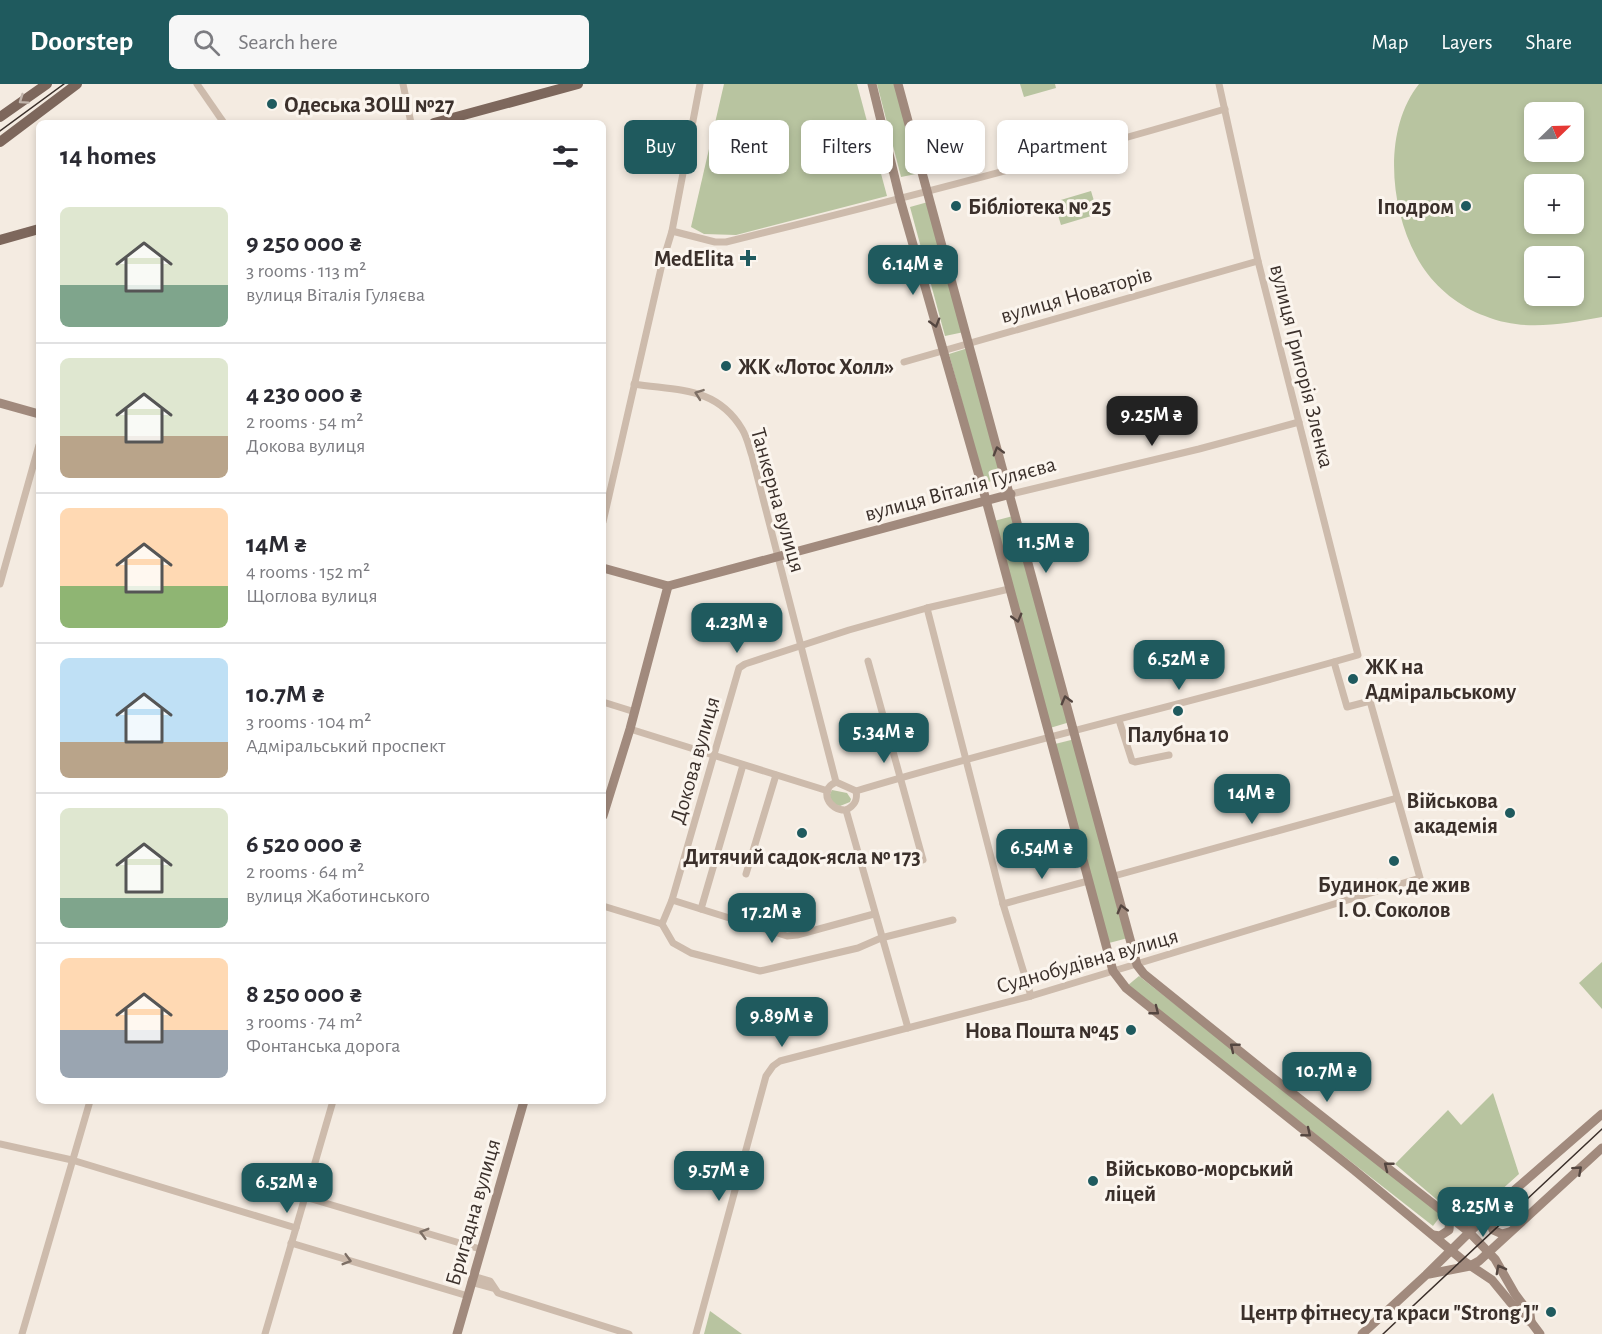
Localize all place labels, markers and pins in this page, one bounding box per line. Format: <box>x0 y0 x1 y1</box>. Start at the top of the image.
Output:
place label: Одеська ЗОШ №27 <box>284 94 454 116</box>
marker: Одеська ЗОШ №27 <box>265 97 279 111</box>
place label: Бібліотека № 25 <box>968 196 1111 218</box>
place label: Іподром <box>1377 196 1454 218</box>
marker: Бібліотека № 25 <box>949 199 963 213</box>
marker: Іподром <box>1459 199 1473 213</box>
pin: 6.14M ₴ <box>858 245 968 296</box>
place label: MedElita <box>654 248 734 270</box>
marker: MedElita <box>739 249 757 267</box>
place label: ЖК «Лотос Холл» <box>738 356 894 378</box>
marker: ЖК «Лотос Холл» <box>719 359 733 373</box>
pin: 9.25M ₴ <box>1097 396 1207 447</box>
pin: 11.5M ₴ <box>991 523 1101 574</box>
pin: 4.23M ₴ <box>682 603 792 654</box>
pin: 6.52M ₴ <box>1124 640 1234 691</box>
place label: ЖК на Адміральському <box>1365 656 1516 704</box>
marker: ЖК на Адміральському <box>1346 672 1360 686</box>
marker: Палубна 10 <box>1171 704 1185 718</box>
pin: 5.34M ₴ <box>829 713 939 764</box>
place label: Палубна 10 <box>1127 724 1229 747</box>
pin: 14M ₴ <box>1210 774 1294 825</box>
place label: Військова академія <box>1406 790 1498 837</box>
marker: Військова академія <box>1503 806 1517 820</box>
marker: Дитячий садок-ясла № 173 <box>795 826 809 840</box>
pin: 6.54M ₴ <box>987 829 1097 880</box>
place label: Дитячий садок-ясла № 173 <box>683 846 921 868</box>
marker: Будинок, де жив І. О. Соколов <box>1387 854 1401 868</box>
place label: Будинок, де жив І. О. Соколов <box>1318 874 1470 921</box>
pin: 17.2M ₴ <box>717 893 827 944</box>
pin: 9.89M ₴ <box>727 997 837 1048</box>
place label: Нова Пошта №45 <box>965 1020 1119 1042</box>
marker: Нова Пошта №45 <box>1124 1023 1138 1037</box>
pin: 10.7M ₴ <box>1272 1052 1382 1103</box>
pin: 9.57M ₴ <box>664 1151 774 1202</box>
place label: Військово-морський ліцей <box>1105 1158 1294 1205</box>
pin: 6.52M ₴ <box>232 1163 342 1214</box>
marker: Військово-морський ліцей <box>1086 1174 1100 1188</box>
pin: 8.25M ₴ <box>1428 1187 1538 1238</box>
place label: Центр фітнесу та краси "Strong J" <box>1240 1302 1539 1325</box>
marker: Центр фітнесу та краси "Strong J" <box>1544 1305 1558 1319</box>

